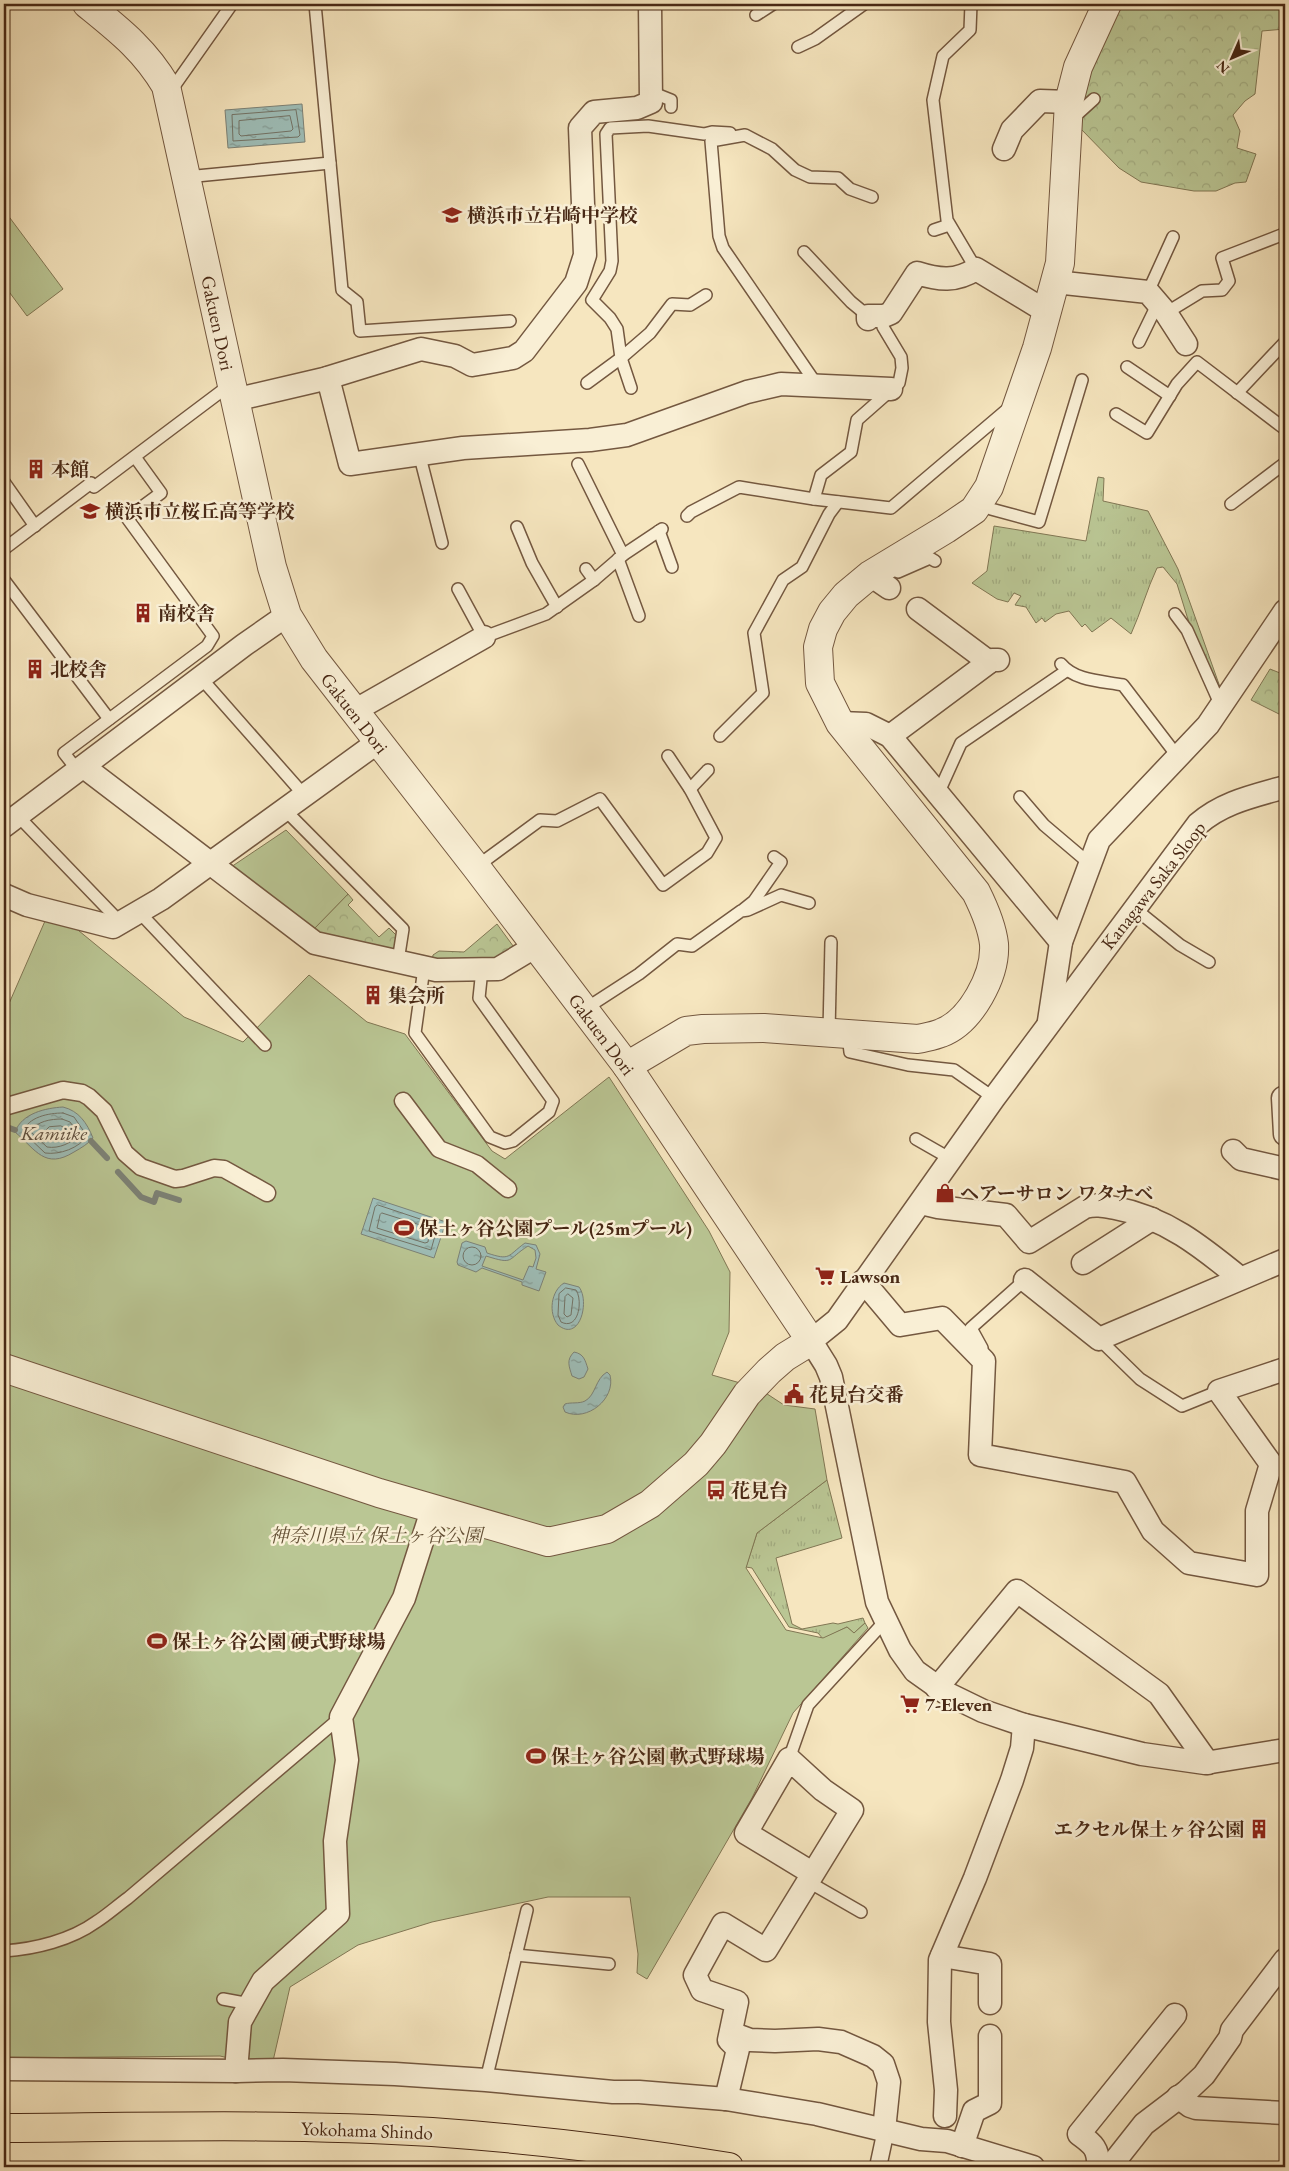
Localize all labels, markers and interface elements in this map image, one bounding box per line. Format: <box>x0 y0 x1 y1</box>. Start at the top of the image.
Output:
north arrow <box>1206 32 1256 82</box>
text: N <box>1212 56 1233 78</box>
place label: 横浜市立岩崎中学校 <box>467 203 638 228</box>
school or university icon: 横浜市立岩崎中学校 <box>441 204 463 226</box>
street label: Gakuen Dori <box>195 273 240 373</box>
place label: 本館 <box>51 457 89 482</box>
building icon: 本館 <box>25 458 47 480</box>
place label: 横浜市立桜丘高等学校 <box>105 499 295 524</box>
school or university icon: 横浜市立桜丘高等学校 <box>79 500 101 522</box>
place label: 南校舎 <box>158 601 215 626</box>
building icon: 南校舎 <box>132 602 154 624</box>
place label: 北校舎 <box>50 657 107 682</box>
building icon: 北校舎 <box>24 658 46 680</box>
street label: Gakuen Dori <box>315 668 394 759</box>
street label: Kanagawa Saka Sloop <box>1095 816 1211 955</box>
place label: 集会所 <box>388 983 445 1008</box>
building icon: 集会所 <box>362 984 384 1006</box>
street label: Gakuen Dori <box>563 988 641 1081</box>
water label: Kamiike <box>20 1120 87 1146</box>
place label: ヘアーサロン ワタナベ <box>960 1181 1153 1206</box>
shop icon: ヘアーサロン ワタナベ <box>934 1182 956 1204</box>
place label: 保土ヶ谷公園プール(25mプール) <box>419 1216 692 1241</box>
sports icon: 保土ヶ谷公園プール(25mプール) <box>393 1217 415 1239</box>
place label: Lawson <box>840 1264 901 1289</box>
supermarket icon: Lawson <box>814 1265 836 1287</box>
place label: 花見台交番 <box>809 1382 904 1407</box>
public building icon: 花見台交番 <box>783 1383 805 1405</box>
place label: 花見台 <box>731 1478 788 1503</box>
bus stop icon: 花見台 <box>705 1479 727 1501</box>
park label: 神奈川県立 保土ヶ谷公園 <box>270 1523 485 1548</box>
place label: 保土ヶ谷公園 硬式野球場 <box>172 1629 386 1654</box>
sports icon: 保土ヶ谷公園 硬式野球場 <box>146 1630 168 1652</box>
place label: 7-Eleven <box>925 1692 993 1717</box>
supermarket icon: 7-Eleven <box>899 1693 921 1715</box>
place label: 保土ヶ谷公園 軟式野球場 <box>551 1744 765 1769</box>
sports icon: 保土ヶ谷公園 軟式野球場 <box>525 1745 547 1767</box>
place label: エクセル保土ヶ谷公園 <box>1054 1817 1244 1842</box>
building icon: エクセル保土ヶ谷公園 <box>1248 1818 1270 1840</box>
street label: Yokohama Shindo <box>301 2116 433 2145</box>

